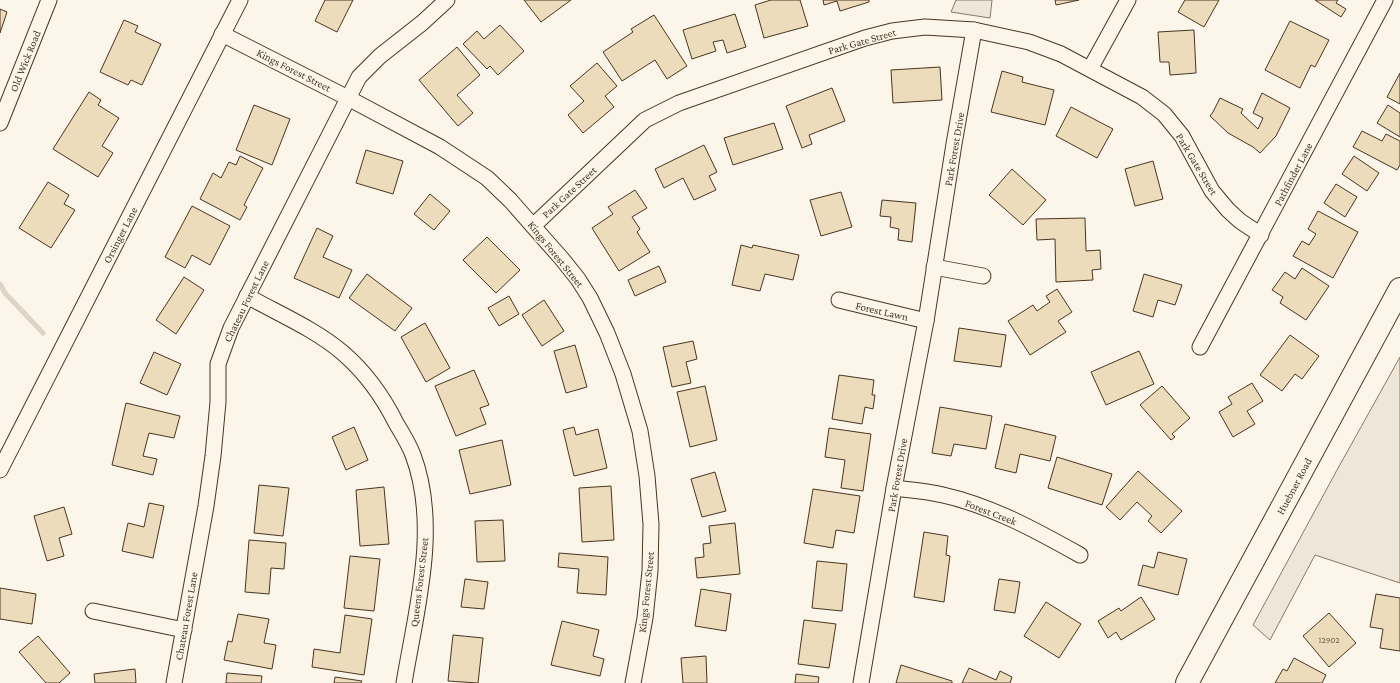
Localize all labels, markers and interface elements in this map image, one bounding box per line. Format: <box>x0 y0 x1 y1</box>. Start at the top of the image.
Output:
street label: Park Gate Street <box>827 26 898 56</box>
street label: Old Wick Road <box>7 28 43 93</box>
street label: Kings Forest Street <box>254 46 333 95</box>
street label: Park Forest Drive <box>942 111 966 187</box>
street label: Park Gate Street <box>1174 131 1220 197</box>
street label: Pathfinder Lane <box>1271 140 1315 208</box>
street label: Park Gate Street <box>539 164 599 220</box>
street label: Orsinger Lane <box>101 205 140 266</box>
street label: Kings Forest Street <box>525 218 587 290</box>
street label: Chateau Forest Lane <box>221 258 271 344</box>
street label: Forest Lawn <box>854 299 910 323</box>
street label: Park Forest Drive <box>885 437 909 513</box>
street label: Huebner Road <box>1274 455 1314 516</box>
street label: Forest Creek <box>964 497 1019 528</box>
street label: Queens Forest Street <box>408 536 430 627</box>
street label: Kings Forest Street <box>636 550 657 633</box>
street label: Chateau Forest Lane <box>172 571 200 661</box>
house number: 12902 <box>1318 635 1340 645</box>

